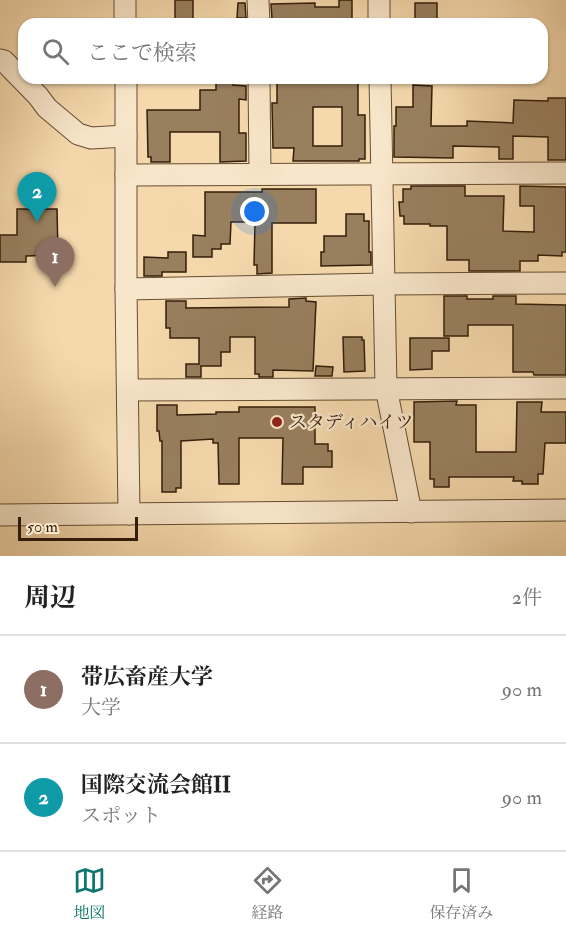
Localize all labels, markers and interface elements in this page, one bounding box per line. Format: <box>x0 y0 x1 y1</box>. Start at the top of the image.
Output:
search box <box>18 18 548 84</box>
icon: search <box>39 35 72 68</box>
text: ここで検索 <box>87 39 197 67</box>
pin: 2 <box>18 172 57 222</box>
your location <box>240 197 269 226</box>
pin: 1 <box>36 238 74 287</box>
place label: スタディハイツ <box>289 411 414 434</box>
marker: スタディハイツ <box>270 415 284 429</box>
scale bar <box>18 514 138 542</box>
text: 50 m <box>27 517 58 537</box>
text: 周辺 <box>24 582 76 614</box>
text: 2件 <box>512 585 542 610</box>
text: 帯広畜産大学 <box>81 663 213 691</box>
text: 1 <box>40 677 47 702</box>
text: 90 m <box>502 677 542 702</box>
text: 大学 <box>81 695 121 720</box>
text: 国際交流会館II <box>81 771 231 799</box>
text: 2 <box>38 785 49 810</box>
text: 90 m <box>502 785 542 810</box>
text: スポット <box>81 803 161 828</box>
tab: 地図 <box>73 864 106 923</box>
tab: 経路 <box>251 864 284 923</box>
tab: 保存済み <box>429 864 493 923</box>

